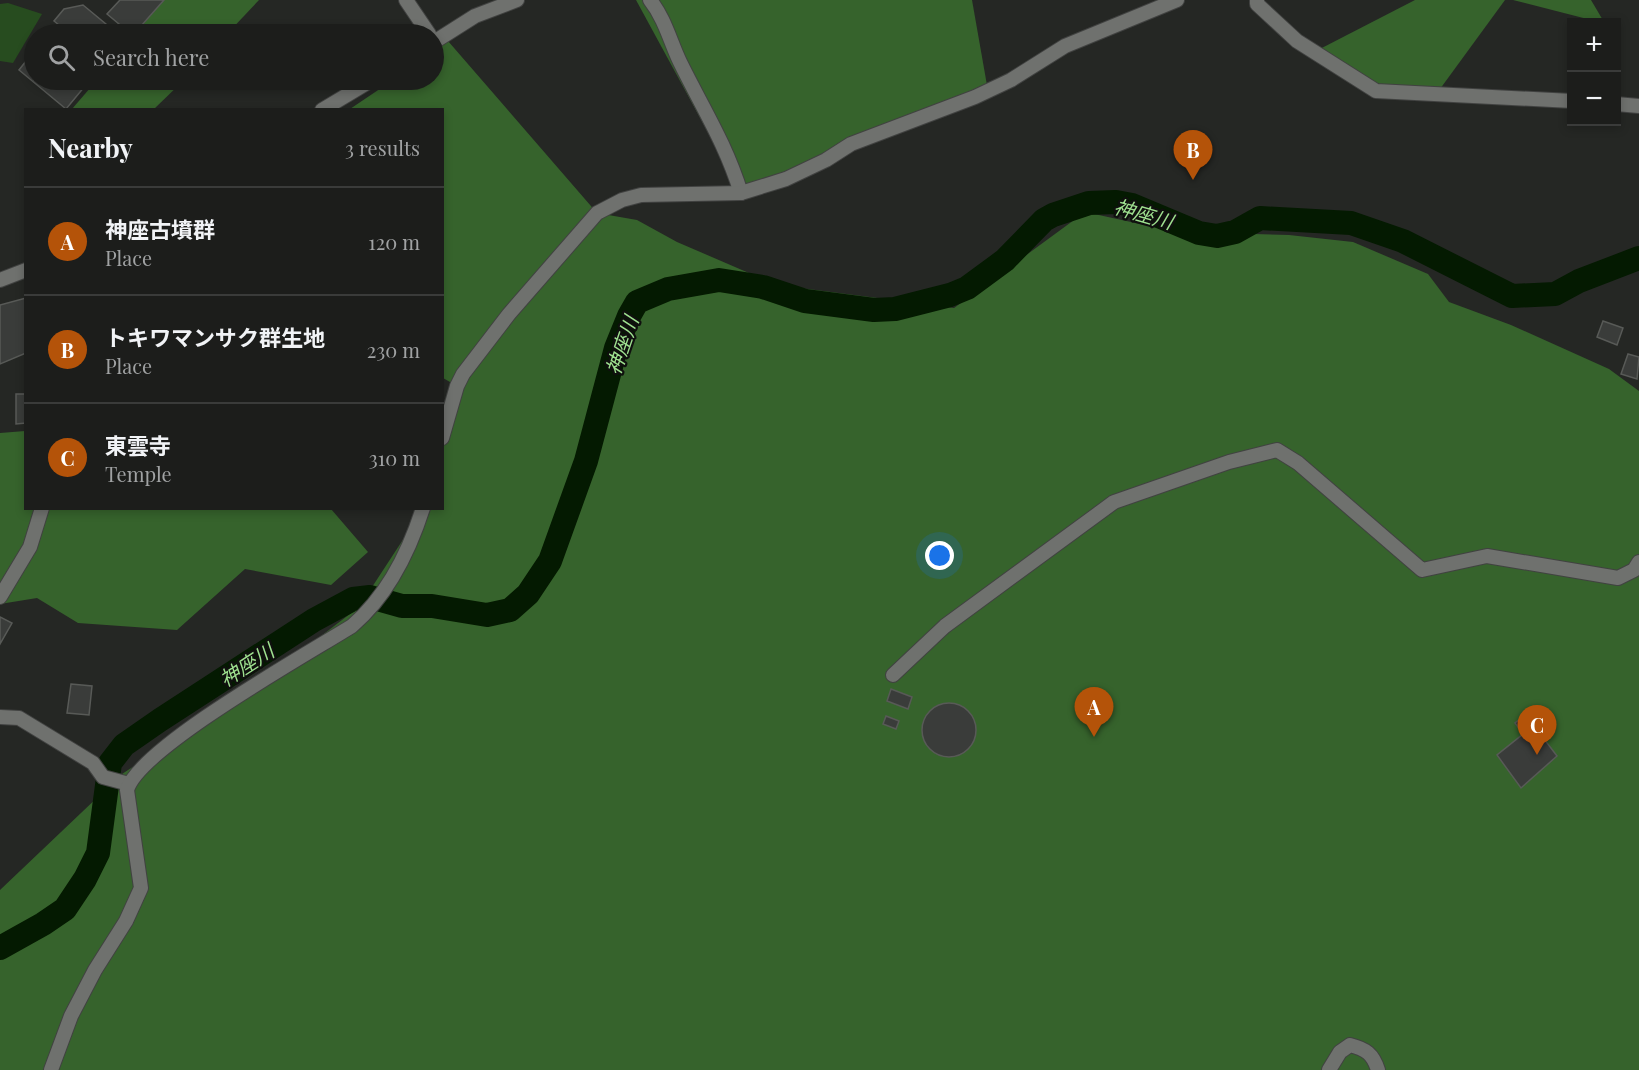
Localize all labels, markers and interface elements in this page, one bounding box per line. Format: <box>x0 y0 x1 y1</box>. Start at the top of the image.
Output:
map controls <box>1567 18 1621 126</box>
button: + <box>1567 18 1621 72</box>
search box <box>24 24 444 90</box>
icon: search <box>45 41 78 74</box>
text: Search here <box>93 42 209 72</box>
button: − <box>1567 72 1621 126</box>
text: Nearby <box>48 130 133 165</box>
pin: B <box>1174 130 1212 180</box>
text: 3 results <box>345 134 420 161</box>
water label: 神座川 <box>1111 192 1178 235</box>
text: 神座古墳群 <box>105 214 215 244</box>
text: A <box>61 228 74 255</box>
text: 120 m <box>368 228 420 255</box>
text: Place <box>105 244 152 271</box>
water label: 神座川 <box>598 310 644 378</box>
text: トキワマンサク群生地 <box>105 322 325 352</box>
text: B <box>61 336 74 363</box>
text: 230 m <box>367 336 420 363</box>
text: Place <box>105 352 152 379</box>
text: 東雲寺 <box>105 430 171 460</box>
text: C <box>60 444 75 471</box>
text: 310 m <box>369 444 420 471</box>
text: Temple <box>105 460 172 487</box>
your location <box>925 541 954 570</box>
water label: 神座川 <box>213 635 280 692</box>
pin: A <box>1074 688 1114 737</box>
pin: C <box>1518 706 1556 755</box>

